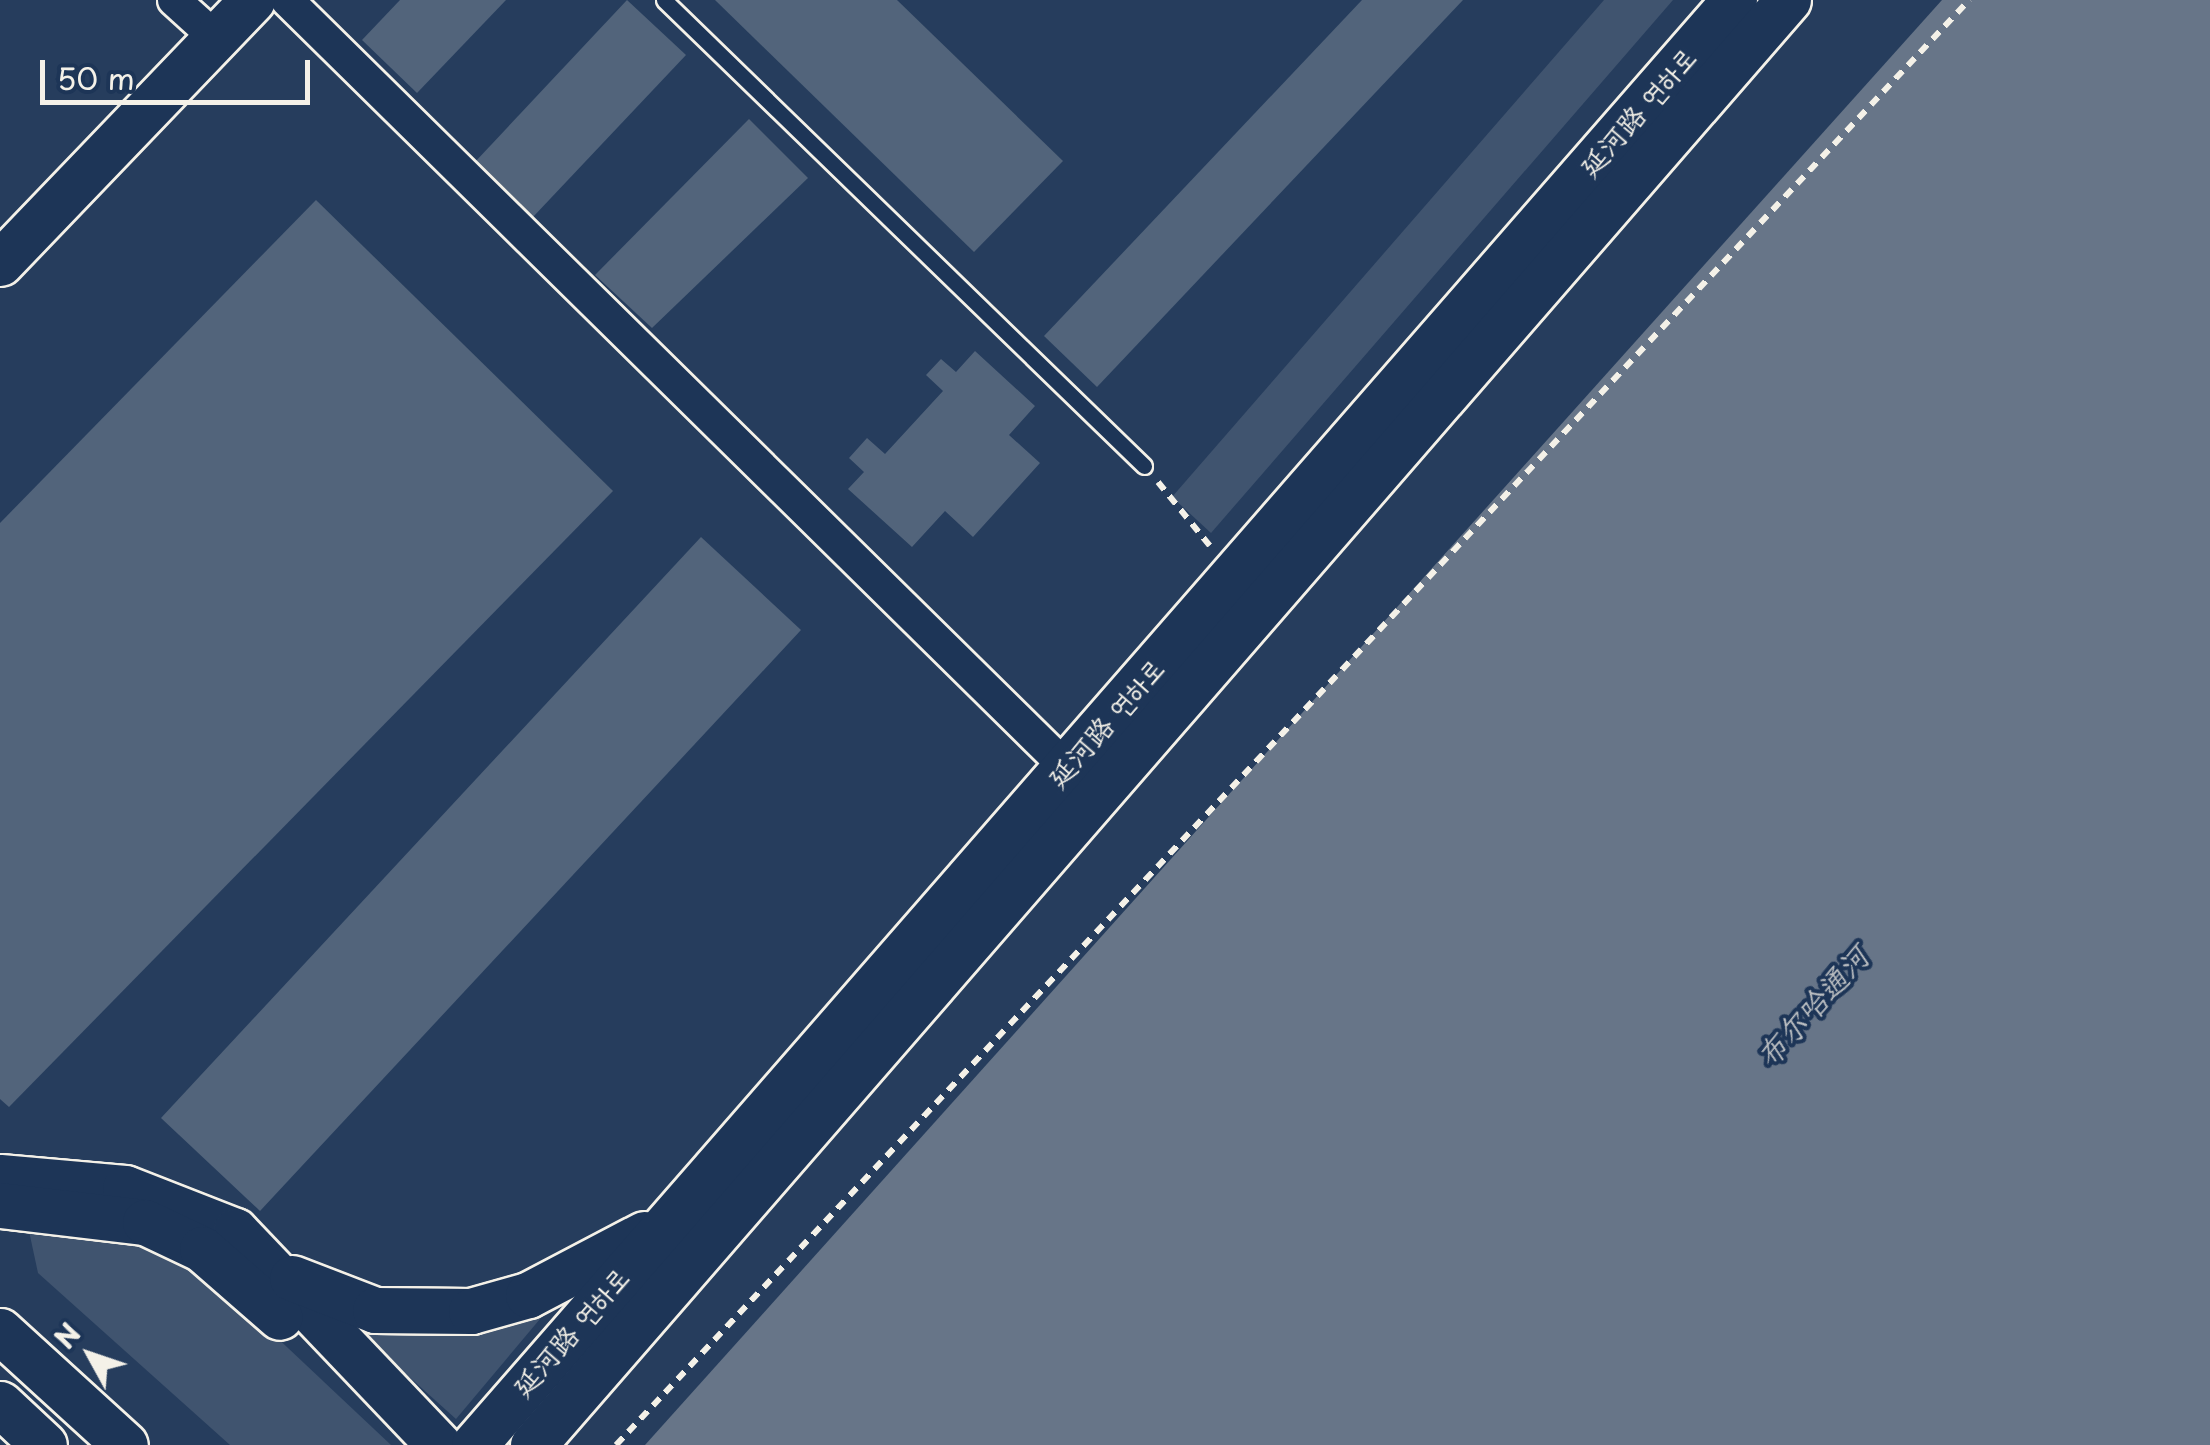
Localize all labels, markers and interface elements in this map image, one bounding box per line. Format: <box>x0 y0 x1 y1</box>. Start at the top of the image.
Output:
scale bar <box>45 40 315 102</box>
street label: 延河路 연하로 <box>1572 40 1702 184</box>
text: 50 m <box>57 55 135 100</box>
street label: 延河路 연하로 <box>1040 651 1170 795</box>
water label: 布尔哈通河 <box>1748 938 1876 1074</box>
street label: 延河路 연하로 <box>505 1260 635 1404</box>
north arrow <box>40 1305 140 1405</box>
text: N <box>43 1313 90 1358</box>

